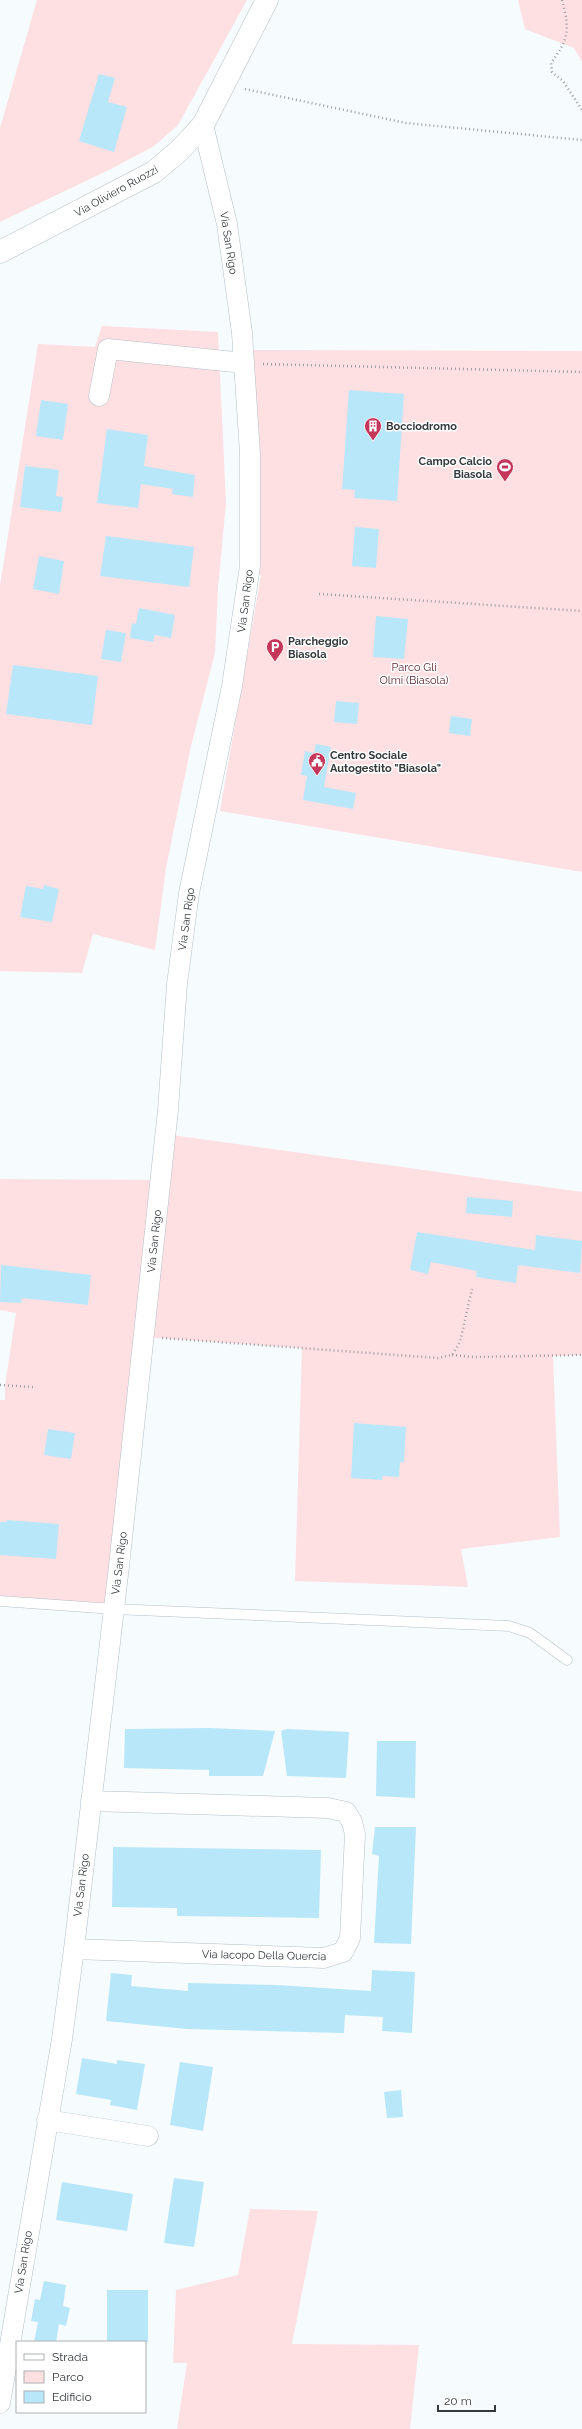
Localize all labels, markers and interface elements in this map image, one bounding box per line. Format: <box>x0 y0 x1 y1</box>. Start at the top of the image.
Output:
street label: Via Oliviero Ruozzi <box>72 163 160 220</box>
street label: Via San Rigo <box>217 211 240 276</box>
building icon: Bocciodromo <box>363 416 383 441</box>
place label: Bocciodromo <box>386 420 457 433</box>
place label: Campo Calcio Biasola <box>419 455 492 481</box>
sports icon: Campo Calcio Biasola <box>495 457 515 482</box>
street label: Via San Rigo <box>235 568 256 633</box>
place label: Parcheggio Biasola <box>288 635 348 661</box>
parking icon: Parcheggio Biasola <box>265 637 285 662</box>
park label: Parco Gli Olmi (Biasola) <box>379 661 449 687</box>
place label: Centro Sociale Autogestito "Biasola" <box>330 749 441 775</box>
public building icon: Centro Sociale Autogestito "Biasola" <box>307 751 327 776</box>
street label: Via San Rigo <box>176 886 197 951</box>
street label: Via San Rigo <box>145 1208 164 1273</box>
street label: Via San Rigo <box>109 1530 130 1595</box>
street label: Via San Rigo <box>71 1852 92 1917</box>
street label: Via Iacopo Della Quercia <box>202 1948 326 1963</box>
street label: Via San Rigo <box>12 2229 35 2294</box>
legend <box>16 2341 146 2413</box>
text: Strada <box>52 2350 88 2364</box>
text: Parco <box>52 2370 84 2384</box>
scale bar <box>438 2387 495 2413</box>
text: Edificio <box>52 2390 92 2404</box>
text: 20 m <box>444 2394 472 2408</box>

